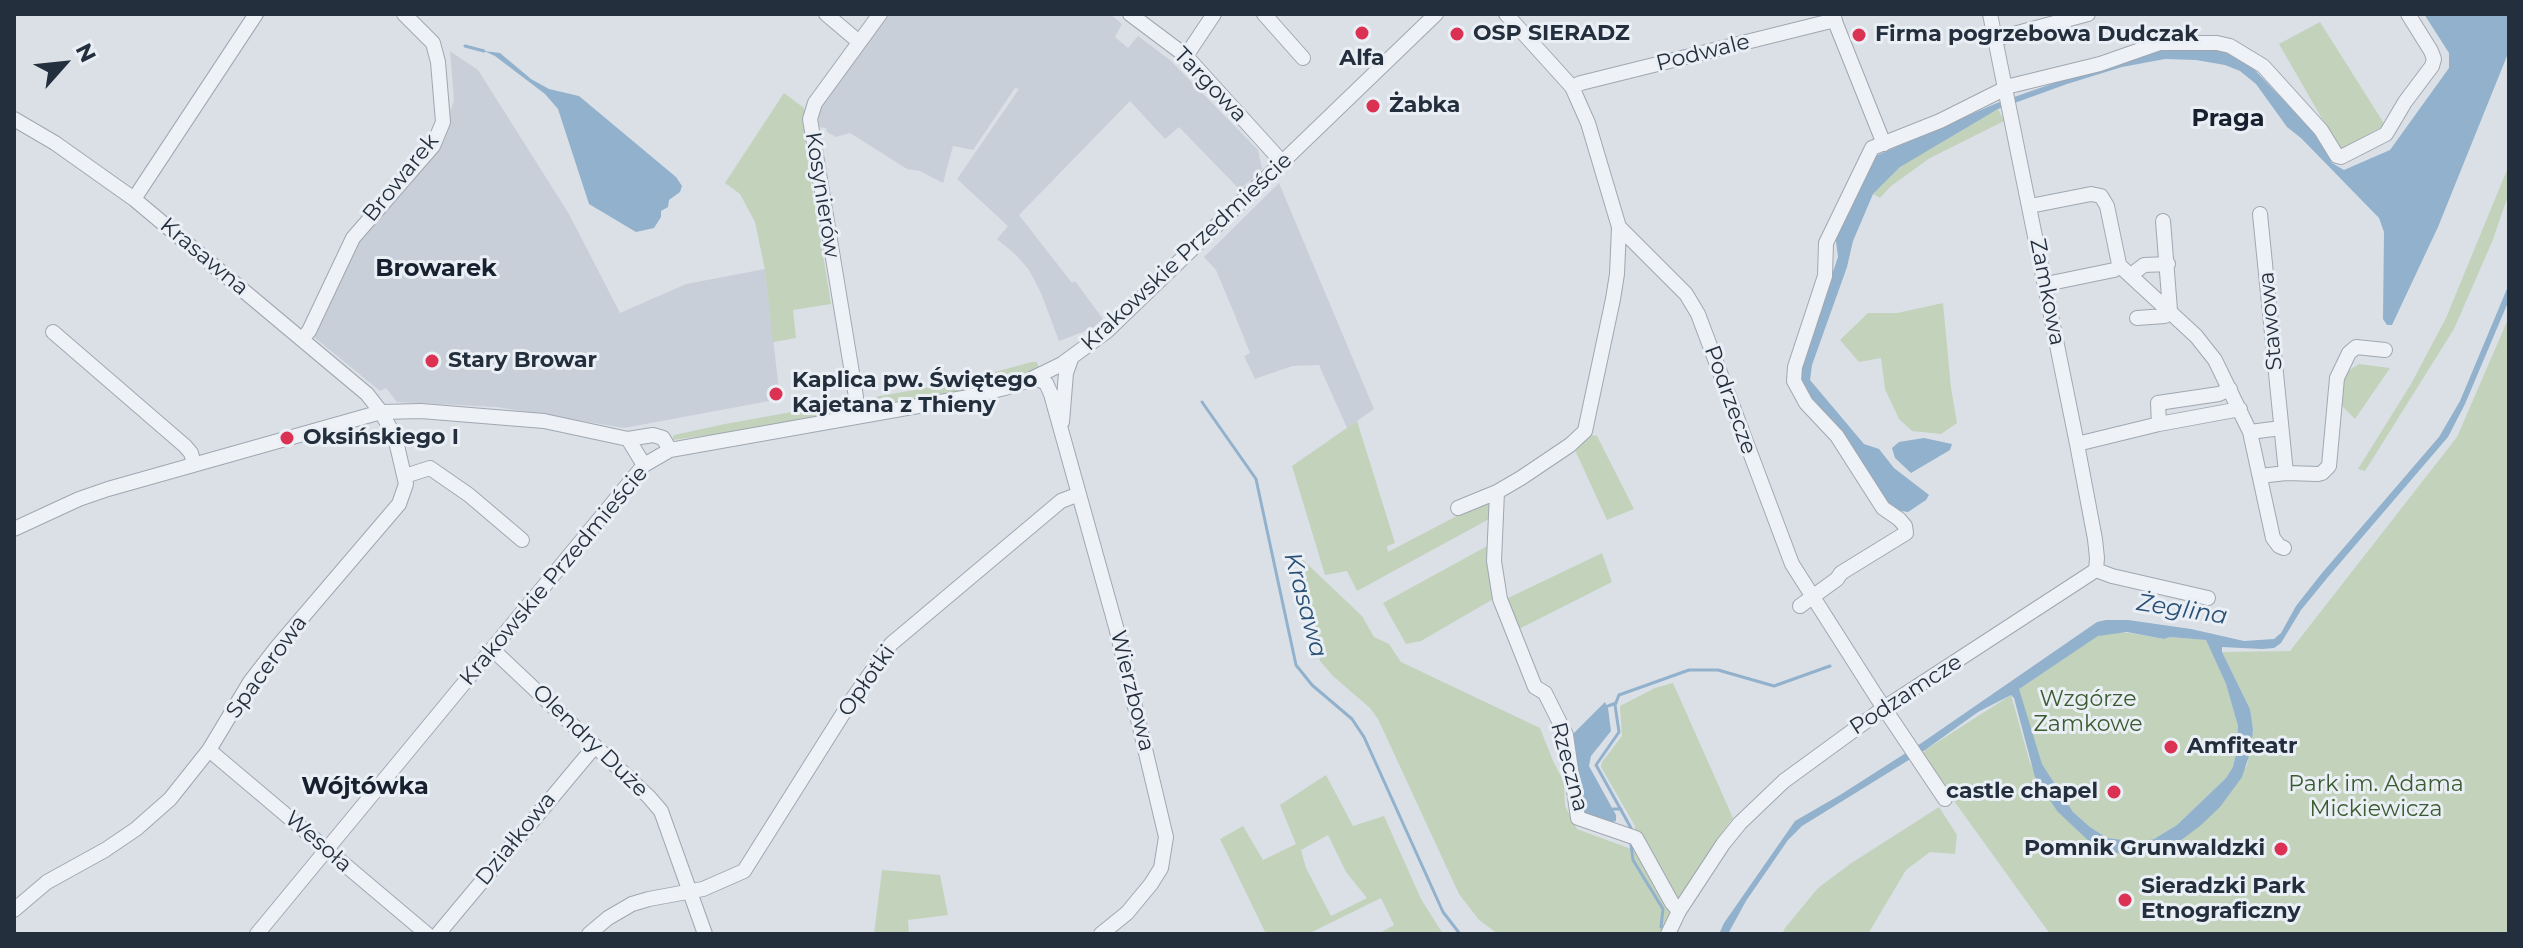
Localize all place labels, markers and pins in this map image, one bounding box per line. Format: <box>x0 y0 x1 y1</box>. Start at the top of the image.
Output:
place label: OSP SIERADZ <box>1473 21 1630 47</box>
place label: Firma pogrzebowa Dudczak <box>1875 22 2199 48</box>
marker: Alfa <box>1353 24 1371 42</box>
marker: OSP SIERADZ <box>1448 25 1466 43</box>
marker: Firma pogrzebowa Dudczak <box>1850 26 1868 44</box>
place label: Alfa <box>1339 46 1385 72</box>
place label: Żabka <box>1389 93 1460 119</box>
marker: Żabka <box>1364 97 1382 115</box>
place label: Stary Browar <box>448 348 597 374</box>
marker: Stary Browar <box>423 352 441 370</box>
place label: Kaplica pw. Świętego Kajetana z Thieny <box>792 368 1037 420</box>
marker: Kaplica pw. Świętego Kajetana z Thieny <box>767 385 785 403</box>
place label: Oksińskiego I <box>303 425 459 451</box>
marker: Oksińskiego I <box>278 429 296 447</box>
place label: Amfiteatr <box>2187 734 2298 760</box>
marker: Amfiteatr <box>2162 738 2180 756</box>
place label: castle chapel <box>1946 779 2098 805</box>
marker: castle chapel <box>2105 783 2123 801</box>
place label: Pomnik Grunwaldzki <box>2024 836 2265 862</box>
marker: Pomnik Grunwaldzki <box>2272 840 2290 858</box>
place label: Sieradzki Park Etnograficzny <box>2141 874 2305 926</box>
marker: Sieradzki Park Etnograficzny <box>2116 891 2134 909</box>

